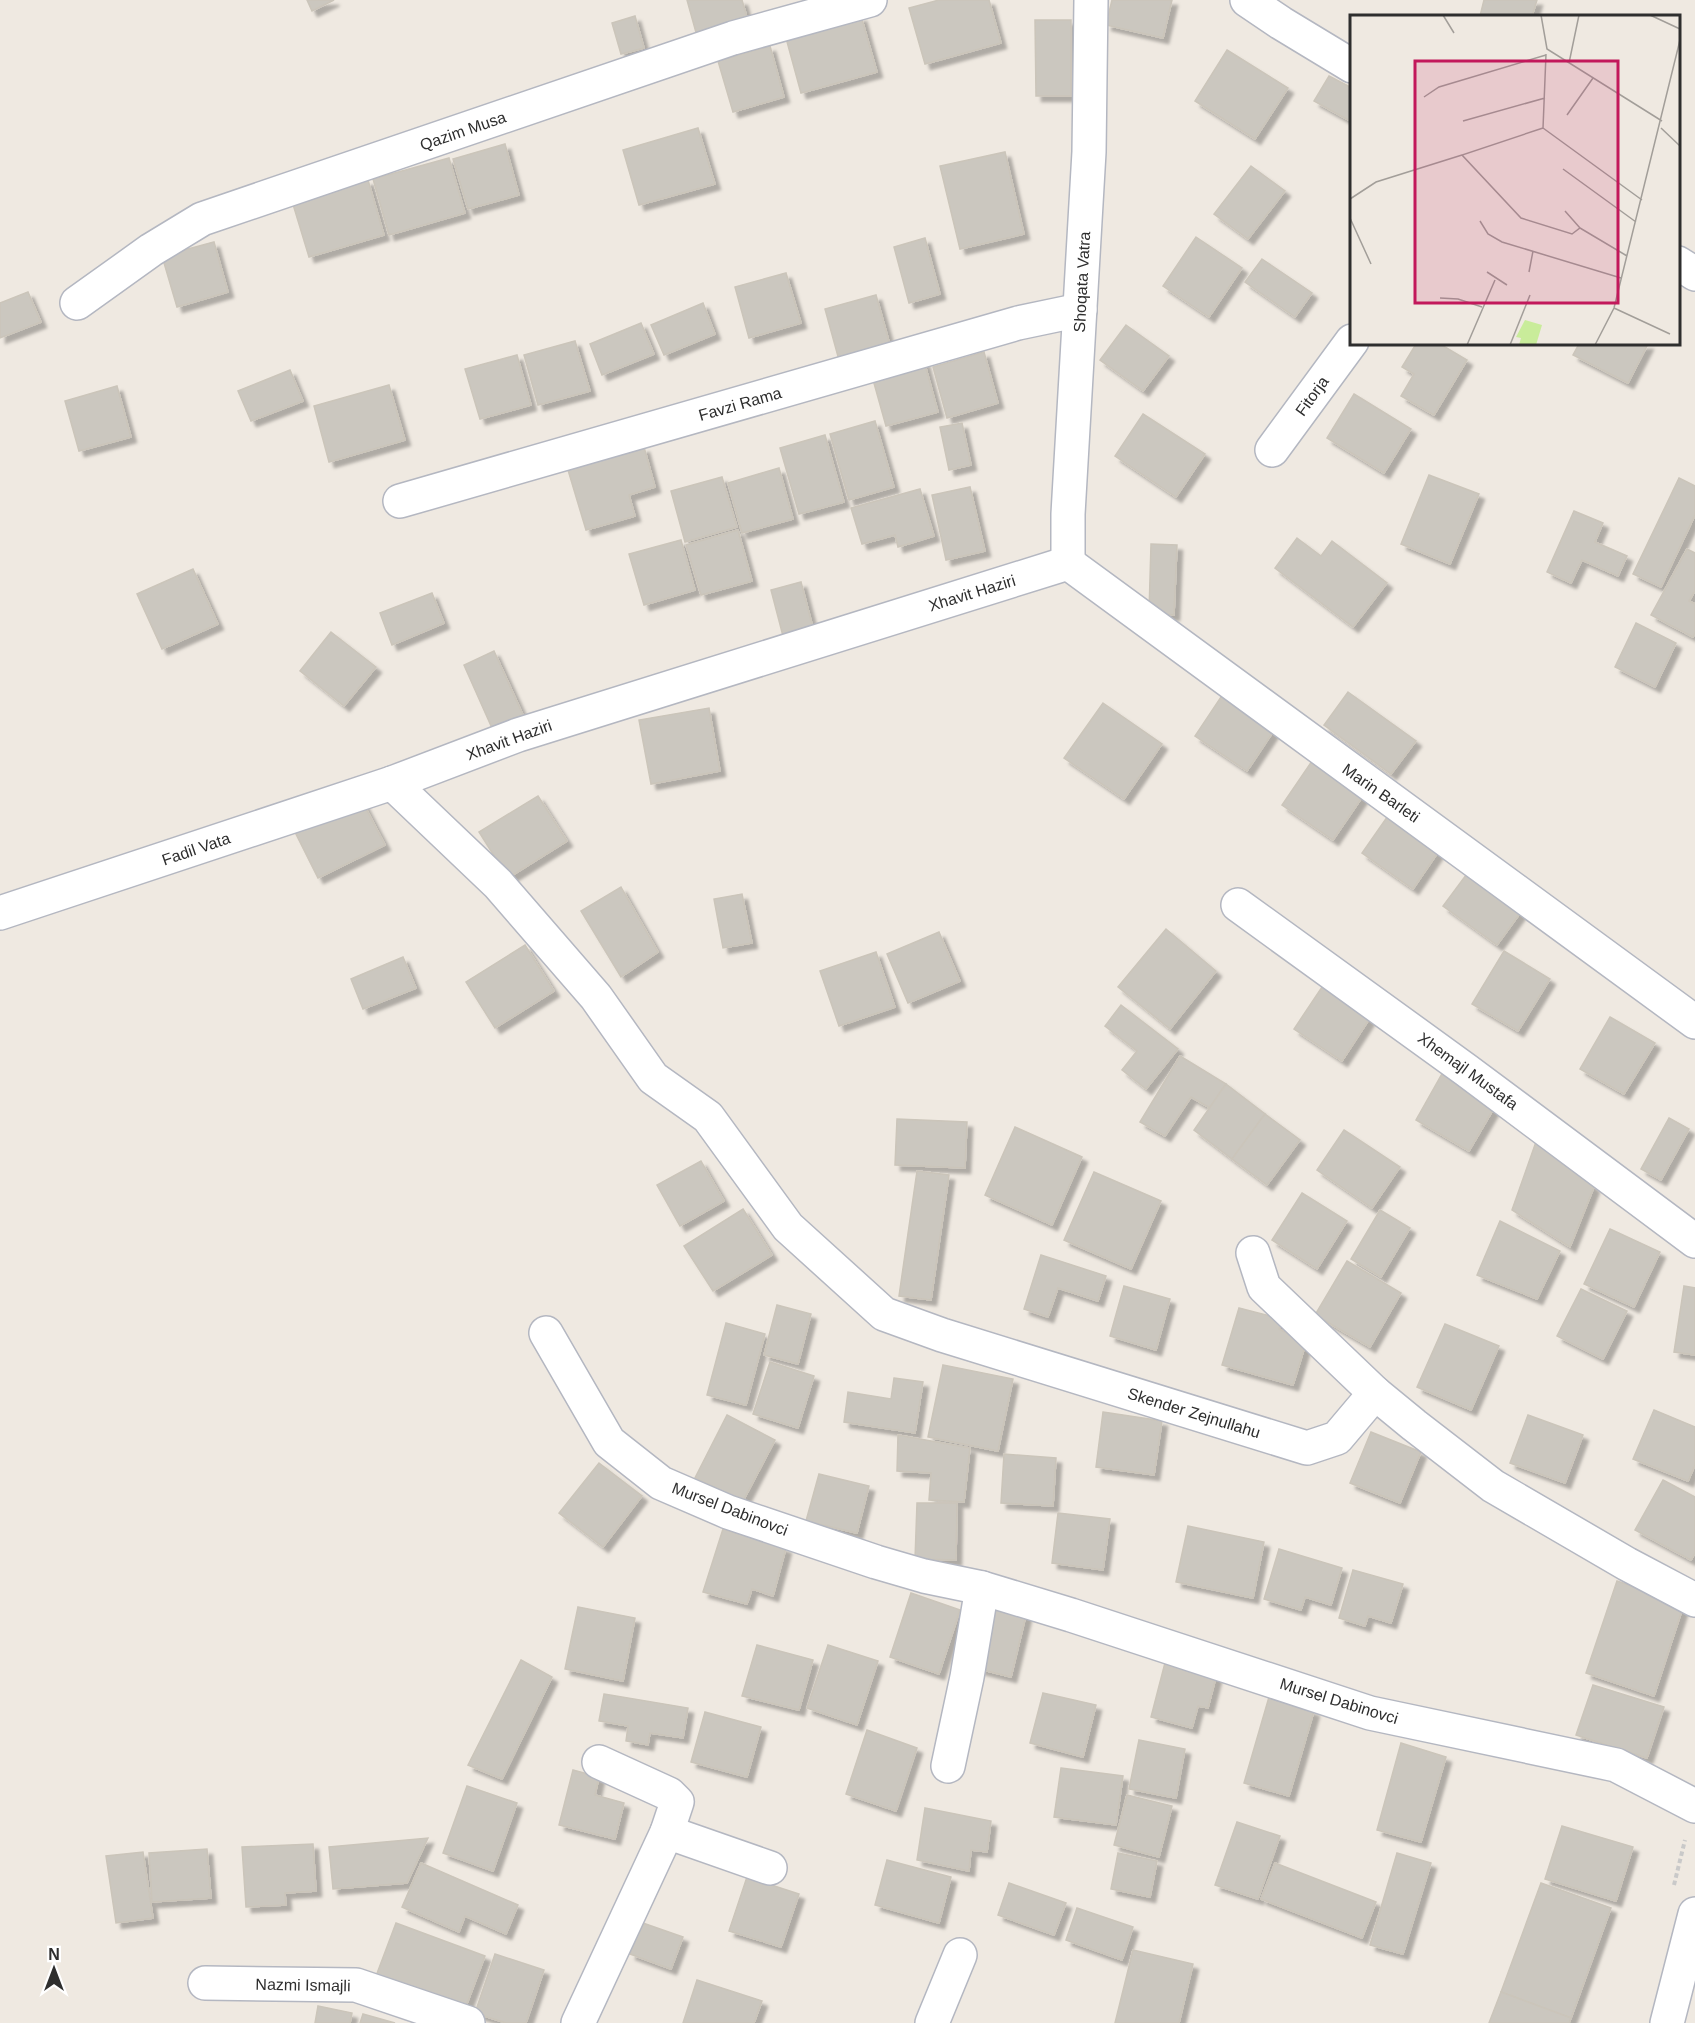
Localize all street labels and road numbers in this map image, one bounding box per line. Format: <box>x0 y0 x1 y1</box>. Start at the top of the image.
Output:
street label: Qazim Musa <box>418 108 508 154</box>
street label: Shoqata Vatra <box>1071 231 1093 333</box>
street label: Fitorja <box>1292 373 1332 419</box>
street label: Favzi Rama <box>697 384 783 424</box>
street label: Xhavit Haziri <box>927 572 1017 614</box>
street label: Xhavit Haziri <box>464 717 554 763</box>
street label: Marin Barleti <box>1339 760 1423 826</box>
street label: Fadil Vata <box>160 829 232 869</box>
street label: Xhemajl Mustafa <box>1415 1029 1521 1113</box>
street label: Skender Zejnullahu <box>1126 1385 1262 1441</box>
street label: Mursel Dabinovci <box>670 1479 790 1539</box>
street label: Mursel Dabinovci <box>1278 1675 1400 1727</box>
street label: Nazmi Ismajli <box>255 1976 351 1994</box>

